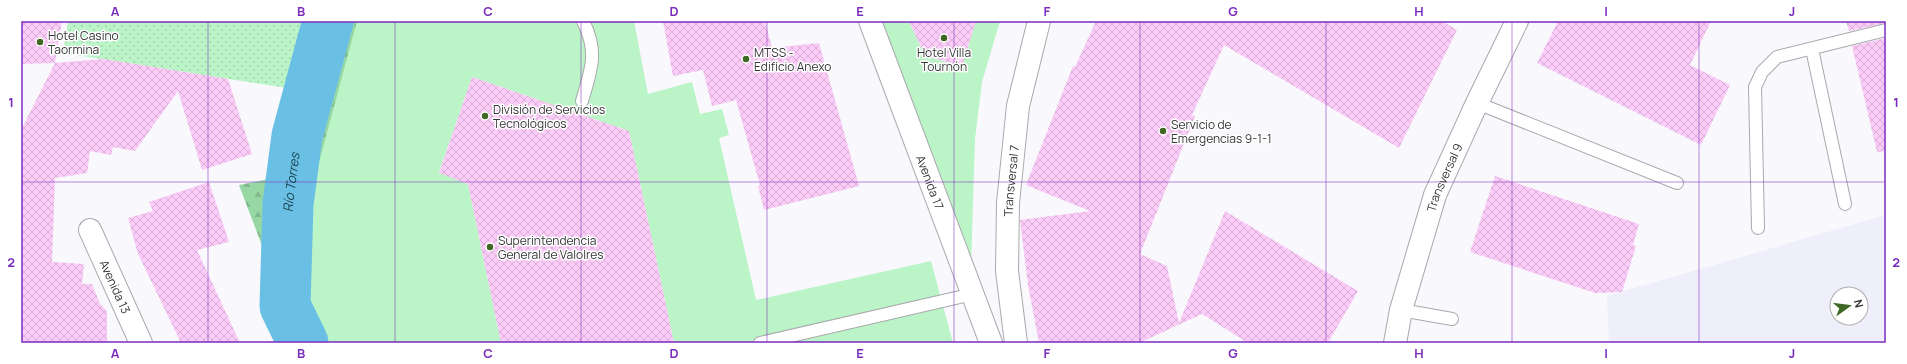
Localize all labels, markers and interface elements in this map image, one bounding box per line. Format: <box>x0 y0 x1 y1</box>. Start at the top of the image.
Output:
text: A <box>111 2 120 20</box>
text: B <box>297 2 305 20</box>
text: C <box>483 2 493 20</box>
text: D <box>669 2 679 20</box>
text: E <box>856 2 864 20</box>
text: F <box>1044 2 1051 20</box>
text: G <box>1228 2 1238 20</box>
text: H <box>1414 2 1424 20</box>
text: I <box>1604 2 1608 20</box>
text: J <box>1789 2 1795 20</box>
place label: Hotel Casino Taormina <box>48 27 119 58</box>
marker: Hotel Villa Tournón <box>939 33 949 43</box>
marker: Hotel Casino Taormina <box>35 37 45 47</box>
place label: MTSS - Edificio Anexo <box>754 44 831 75</box>
place label: Hotel Villa Tournón <box>917 44 971 75</box>
marker: MTSS - Edificio Anexo <box>741 54 751 64</box>
text: 1 <box>8 93 14 111</box>
text: 1 <box>1893 93 1899 111</box>
place label: División de Servicios Tecnológicos <box>493 101 605 132</box>
marker: División de Servicios Tecnológicos <box>480 111 490 121</box>
place label: Servicio de Emergencias 9-1-1 <box>1171 116 1272 147</box>
marker: Servicio de Emergencias 9-1-1 <box>1158 126 1168 136</box>
street label: Transversal 9 <box>1422 140 1466 214</box>
street label: Transversal 7 <box>999 144 1022 217</box>
water label: Río Torres <box>279 150 304 212</box>
street label: Avenida 17 <box>913 152 948 212</box>
place label: Superintendencia General de Valolres <box>498 232 603 263</box>
marker: Superintendencia General de Valolres <box>485 242 495 252</box>
text: 2 <box>7 253 15 271</box>
text: 2 <box>1892 253 1900 271</box>
street label: Avenida 13 <box>96 257 135 316</box>
north arrow <box>1829 286 1869 326</box>
text: N <box>1851 298 1867 309</box>
text: A <box>111 344 120 362</box>
text: B <box>297 344 305 362</box>
text: C <box>483 344 493 362</box>
text: D <box>669 344 679 362</box>
text: E <box>856 344 864 362</box>
text: F <box>1044 344 1051 362</box>
text: G <box>1228 344 1238 362</box>
text: H <box>1414 344 1424 362</box>
text: I <box>1604 344 1608 362</box>
text: J <box>1789 344 1795 362</box>

